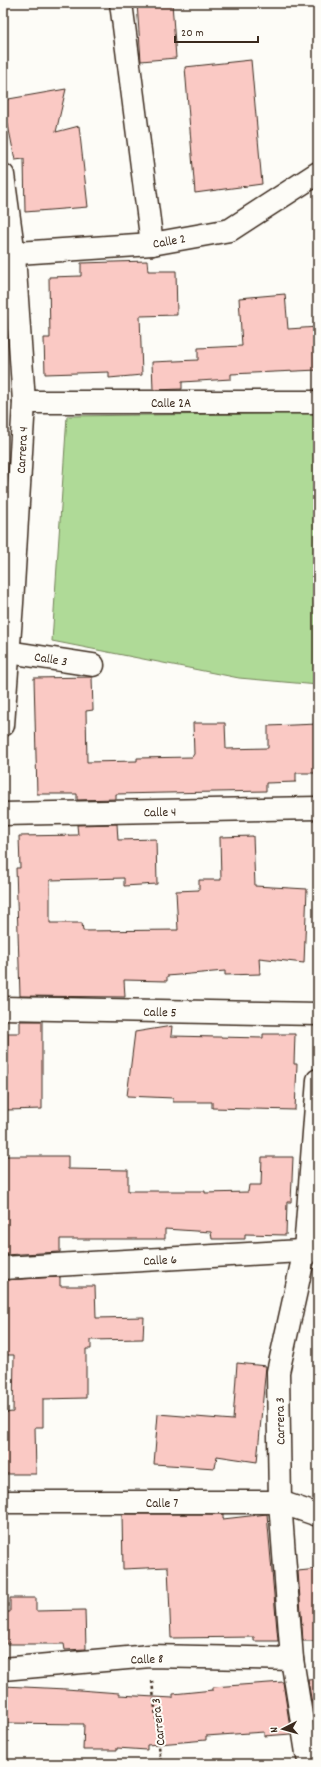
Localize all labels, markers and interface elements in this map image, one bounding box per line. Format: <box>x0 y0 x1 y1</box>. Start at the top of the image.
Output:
scale bar <box>175 18 258 44</box>
text: 20 m <box>181 25 204 42</box>
street label: Calle 2 <box>151 230 187 255</box>
street label: Calle 2A <box>151 395 191 414</box>
street label: Carrera 4 <box>13 426 34 474</box>
street label: Calle 3 <box>33 648 68 672</box>
street label: Calle 4 <box>143 804 177 823</box>
street label: Calle 5 <box>143 1004 177 1023</box>
street label: Calle 6 <box>143 1251 177 1272</box>
street label: Carrera 3 <box>272 1397 291 1445</box>
street label: Calle 7 <box>146 1495 178 1514</box>
street label: Calle 8 <box>130 1650 164 1671</box>
street label: Carrera 3 <box>148 1697 171 1746</box>
north arrow <box>263 1709 303 1749</box>
text: N <box>267 1726 283 1733</box>

